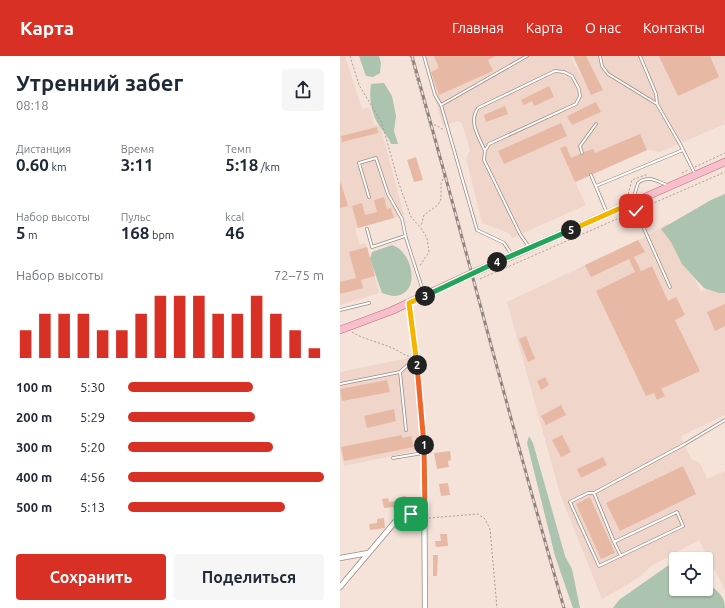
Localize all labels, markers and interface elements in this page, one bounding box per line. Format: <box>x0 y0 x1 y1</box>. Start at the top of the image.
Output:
text: Карта <box>20 17 74 39</box>
text: Главная <box>452 20 504 36</box>
text: Карта <box>526 20 563 36</box>
text: О нас <box>585 20 621 36</box>
text: Контакты <box>643 20 705 36</box>
button: share <box>282 69 324 111</box>
text: Утренний забег <box>16 70 183 95</box>
text: 08:18 <box>16 98 49 112</box>
text: Дистанция <box>16 143 71 155</box>
text: Время <box>121 143 154 155</box>
text: Темп <box>225 143 251 155</box>
text: 0.60 <box>16 155 49 174</box>
text: 3:11 <box>121 155 154 174</box>
text: 5:18 <box>225 155 258 174</box>
text: km <box>49 161 67 173</box>
text: /km <box>258 161 280 173</box>
pin <box>619 194 653 228</box>
icon: check <box>625 200 647 222</box>
text: Набор высоты <box>16 211 90 223</box>
text: Пульс <box>121 211 151 223</box>
text: kcal <box>225 211 244 223</box>
pin: 5 <box>561 220 581 240</box>
text: 5 <box>16 223 26 242</box>
text: 168 <box>121 223 149 242</box>
text: 46 <box>225 223 245 242</box>
text: 5 <box>568 224 574 236</box>
text: m <box>26 229 38 241</box>
text: bpm <box>149 229 174 241</box>
pin: 4 <box>487 252 507 272</box>
text: 4 <box>494 256 500 268</box>
text: Набор высоты <box>16 268 103 282</box>
text: 72–75 m <box>274 268 324 282</box>
pin: 3 <box>415 286 435 306</box>
text: 3 <box>422 290 428 302</box>
pin: 2 <box>407 355 427 375</box>
text: 2 <box>414 359 420 371</box>
text: 100 m <box>16 380 52 394</box>
text: 5:30 <box>80 380 105 394</box>
text: 200 m <box>16 410 52 424</box>
text: 5:29 <box>80 410 105 424</box>
pin: 1 <box>414 435 434 455</box>
text: 1 <box>421 439 427 451</box>
text: 300 m <box>16 440 52 454</box>
text: 5:20 <box>80 440 105 454</box>
text: 400 m <box>16 470 52 484</box>
text: 4:56 <box>80 470 105 484</box>
pin <box>394 497 428 531</box>
text: 500 m <box>16 500 52 514</box>
text: 5:13 <box>80 500 105 514</box>
icon: arrive <box>400 503 422 525</box>
map controls <box>669 552 713 596</box>
button: locate <box>669 552 713 596</box>
button: Сохранить <box>16 554 166 600</box>
button: Поделиться <box>174 554 324 600</box>

